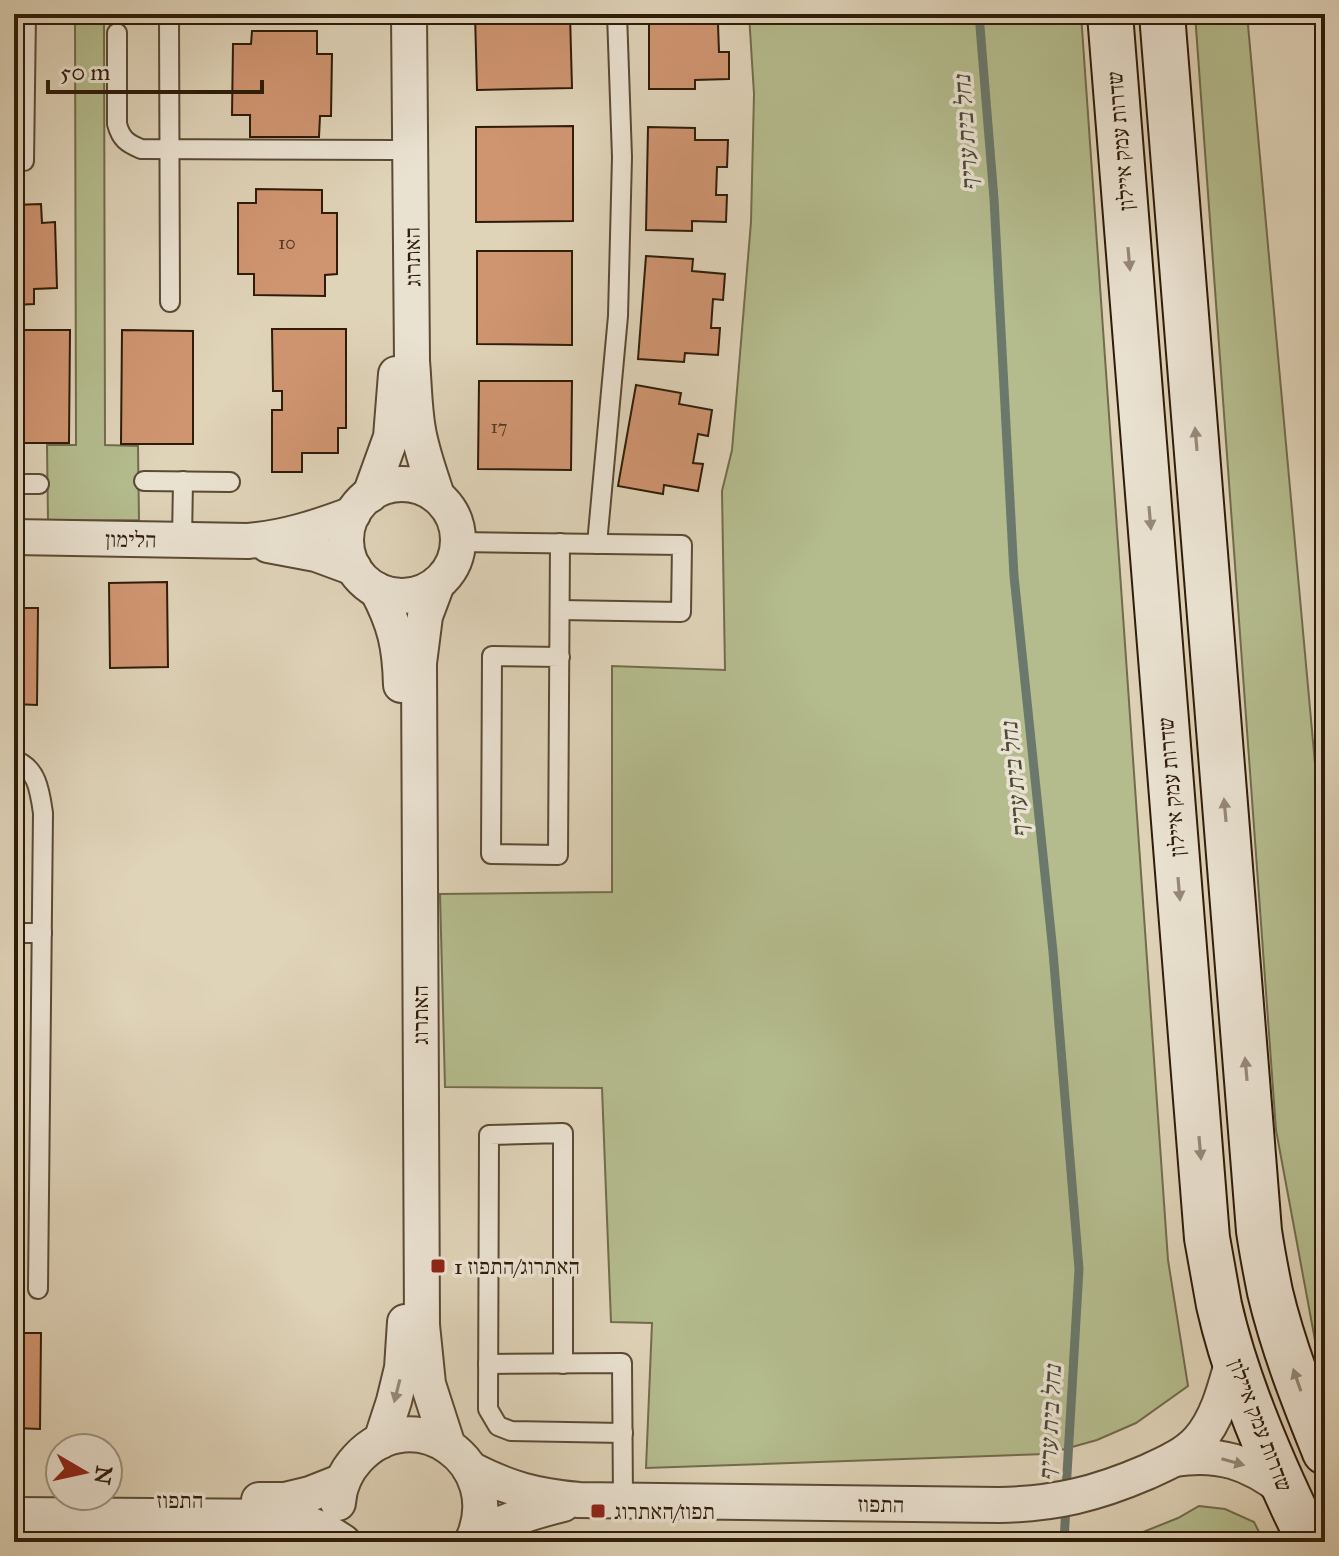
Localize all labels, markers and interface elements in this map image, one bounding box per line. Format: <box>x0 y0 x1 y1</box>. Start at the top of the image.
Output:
scale bar <box>48 44 262 94</box>
text: 50 m <box>60 57 110 87</box>
street label: שדרות עמק איילון <box>1101 70 1140 212</box>
water label: נחל בית עריף <box>947 72 985 192</box>
street label: האתרוג <box>398 227 427 287</box>
house number: 10 <box>278 232 296 254</box>
one-way arrow <box>1123 247 1136 272</box>
house number: 17 <box>491 416 507 438</box>
one-way arrow <box>1189 426 1202 451</box>
one-way arrow <box>1144 506 1157 531</box>
street label: הלימון <box>105 526 157 553</box>
street label: שדרות עמק איילון <box>1152 716 1191 858</box>
water label: נחל בית עריף <box>994 719 1036 839</box>
one-way arrow <box>1218 797 1231 822</box>
one-way arrow <box>1173 877 1186 902</box>
street label: האתרוג <box>407 985 434 1045</box>
one-way arrow <box>1239 1056 1252 1081</box>
one-way arrow <box>1194 1136 1207 1161</box>
place label: האתרוג/התפוז 1 <box>454 1253 580 1280</box>
marker: האתרוג/התפוז 1 <box>429 1257 447 1275</box>
street label: שדרות עמק איילון <box>1223 1355 1298 1495</box>
water label: נחל בית עריף <box>1032 1362 1068 1482</box>
one-way arrow <box>1290 1367 1302 1391</box>
one-way arrow <box>390 1378 402 1403</box>
north arrow <box>44 1432 124 1512</box>
one-way arrow <box>1221 1456 1245 1469</box>
text: N <box>88 1464 118 1487</box>
street label: התפוז <box>157 1487 203 1514</box>
street label: התפוז <box>857 1491 905 1518</box>
place label: תפוז/האתרוג <box>614 1498 715 1525</box>
marker: תפוז/האתרוג <box>589 1502 607 1520</box>

